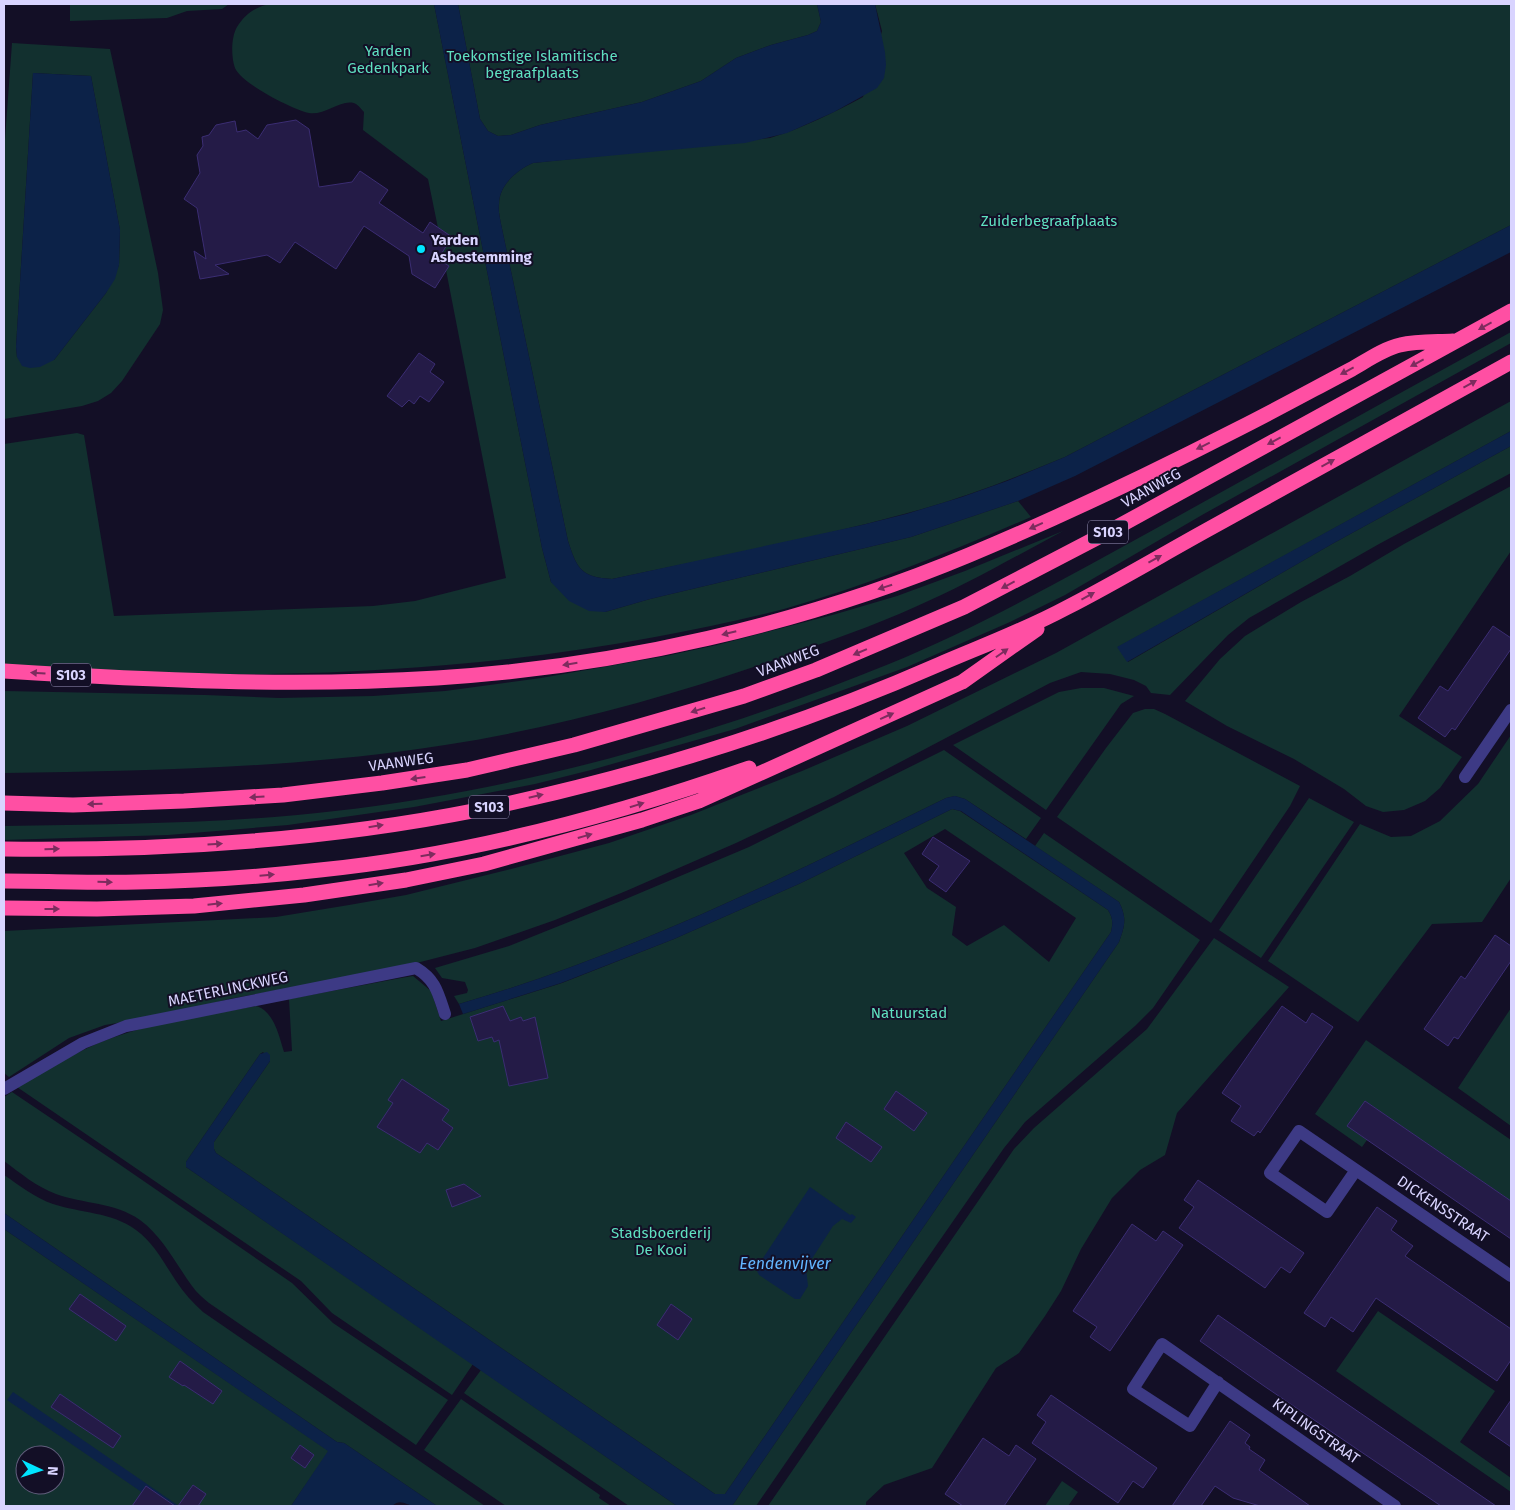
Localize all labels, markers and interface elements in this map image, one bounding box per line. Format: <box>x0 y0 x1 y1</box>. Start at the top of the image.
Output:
park label: Yarden Gedenkpark <box>347 42 429 77</box>
park label: Toekomstige Islamitische begraafplaats <box>446 47 618 82</box>
park label: Zuiderbegraafplaats <box>981 212 1117 230</box>
place label: Yarden Asbestemming <box>430 231 533 266</box>
marker: Yarden Asbestemming <box>415 243 427 255</box>
one-way arrow <box>1479 321 1492 330</box>
one-way arrow <box>1410 359 1423 368</box>
one-way arrow <box>1340 367 1355 375</box>
one-way arrow <box>1463 380 1477 389</box>
one-way arrow <box>1266 437 1281 445</box>
one-way arrow <box>1196 442 1210 450</box>
one-way arrow <box>1320 459 1335 467</box>
street label: VAANWEG <box>1118 464 1184 512</box>
road number: S103 <box>1088 520 1128 544</box>
one-way arrow <box>1029 523 1043 531</box>
one-way arrow <box>1148 554 1162 563</box>
one-way arrow <box>1001 580 1014 589</box>
one-way arrow <box>877 583 892 591</box>
one-way arrow <box>1080 592 1095 600</box>
one-way arrow <box>722 629 737 637</box>
street label: VAANWEG <box>754 641 822 681</box>
one-way arrow <box>852 648 867 656</box>
one-way arrow <box>995 648 1008 659</box>
one-way arrow <box>561 660 577 668</box>
road number: S103 <box>51 664 91 686</box>
one-way arrow <box>30 668 46 676</box>
one-way arrow <box>690 707 705 715</box>
one-way arrow <box>880 711 894 719</box>
street label: VAANWEG <box>367 749 435 775</box>
one-way arrow <box>410 774 426 782</box>
one-way arrow <box>528 792 543 800</box>
one-way arrow <box>249 793 265 801</box>
road number: S103 <box>469 796 509 819</box>
one-way arrow <box>630 800 645 808</box>
one-way arrow <box>86 801 102 809</box>
one-way arrow <box>369 822 385 830</box>
one-way arrow <box>578 831 593 839</box>
one-way arrow <box>207 839 223 847</box>
one-way arrow <box>45 845 61 853</box>
one-way arrow <box>421 850 437 858</box>
one-way arrow <box>260 871 276 879</box>
one-way arrow <box>97 878 113 886</box>
one-way arrow <box>368 880 384 888</box>
one-way arrow <box>207 900 223 908</box>
one-way arrow <box>45 905 61 913</box>
street label: MAETERLINCKWEG <box>166 967 290 1011</box>
park label: Natuurstad <box>871 1004 947 1022</box>
street label: DICKENSSTRAAT <box>1394 1172 1492 1246</box>
park label: Stadsboerderij De Kooi <box>611 1224 711 1259</box>
water label: Eendenvijver <box>739 1254 832 1273</box>
street label: KIPLINGSTRAAT <box>1269 1394 1363 1468</box>
north arrow <box>15 1445 65 1495</box>
text: N <box>44 1466 61 1476</box>

